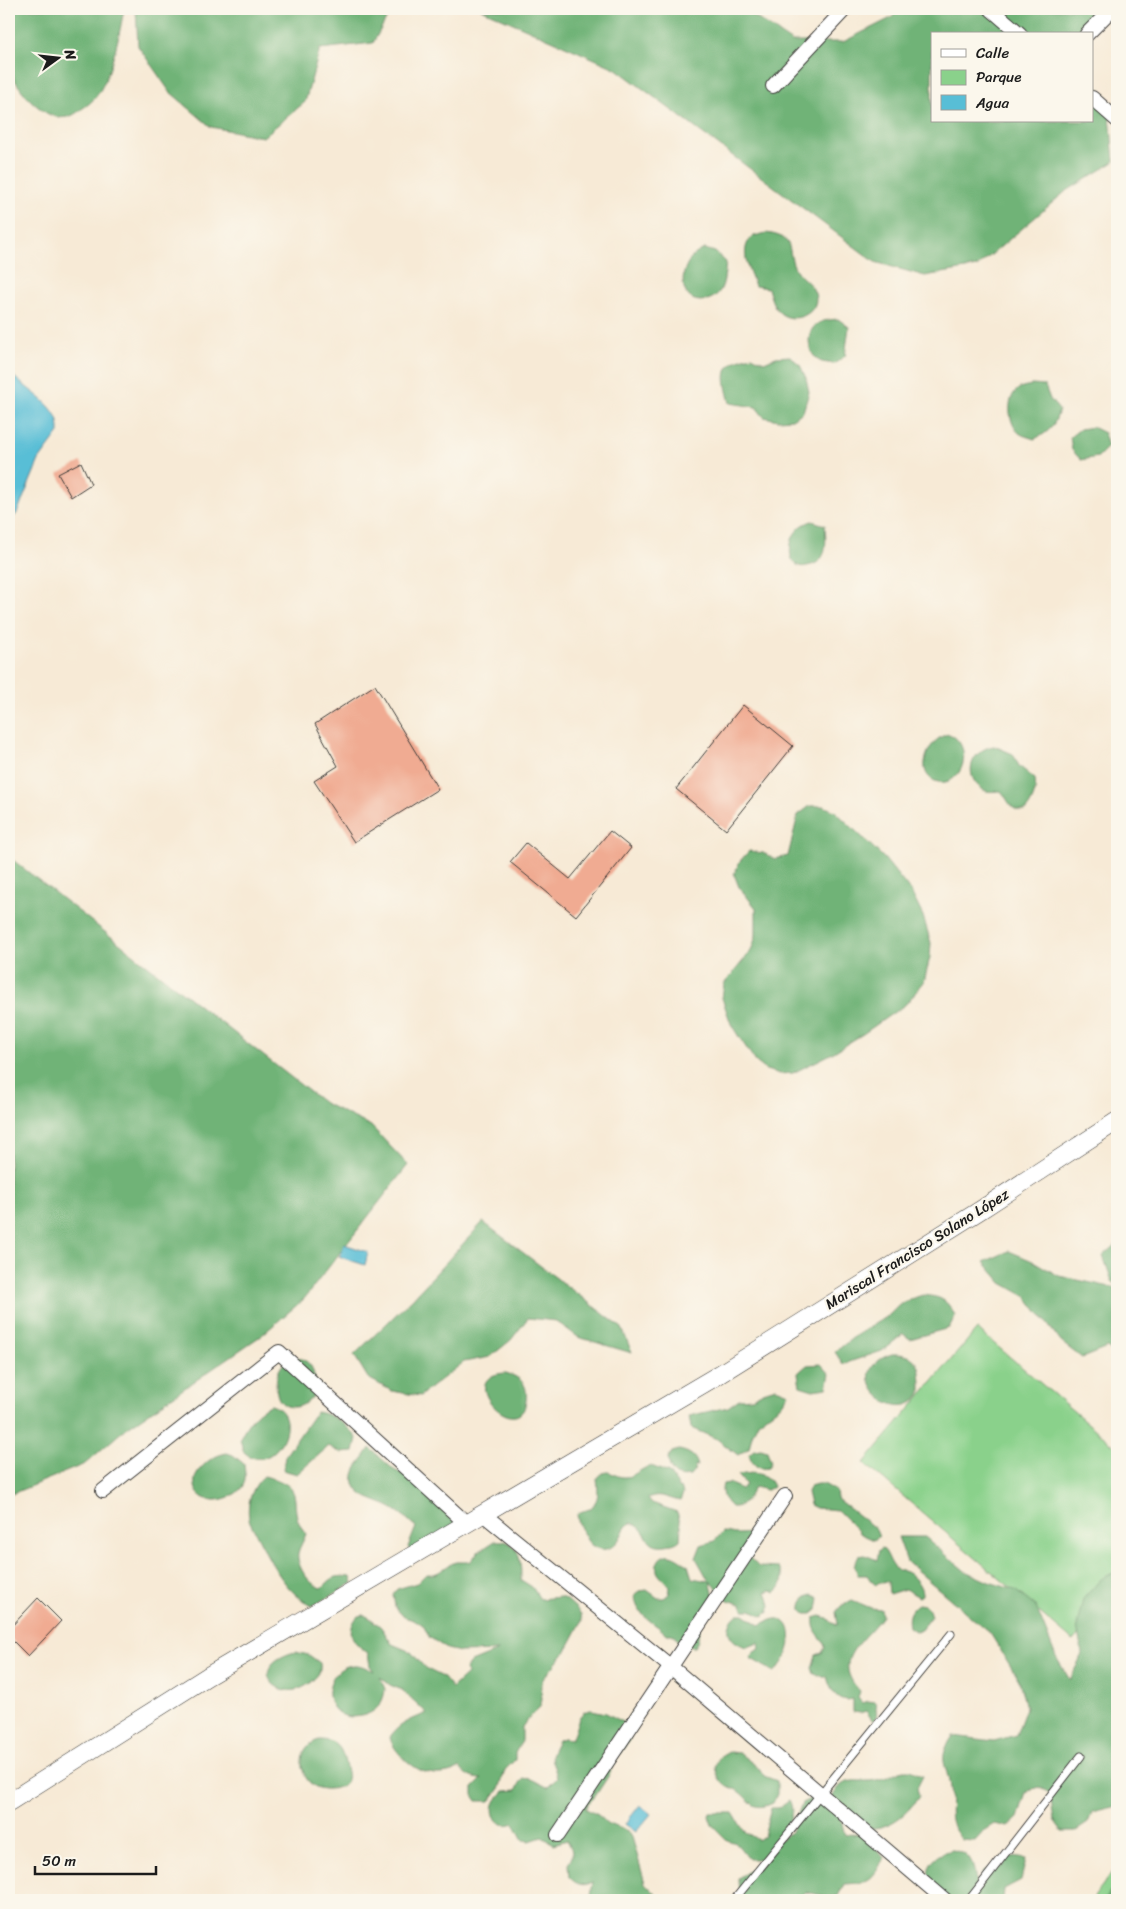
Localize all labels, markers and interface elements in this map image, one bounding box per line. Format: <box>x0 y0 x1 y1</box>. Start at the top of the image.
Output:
north arrow <box>32 32 82 82</box>
legend <box>931 32 1094 122</box>
text: Calle <box>976 40 1009 66</box>
text: N <box>56 46 83 63</box>
text: Parque <box>976 64 1021 90</box>
text: Agua <box>975 90 1009 116</box>
street label: Mariscal Francisco Solano López <box>820 1181 1015 1316</box>
scale bar <box>35 1844 156 1876</box>
text: 50 m <box>42 1848 77 1874</box>

